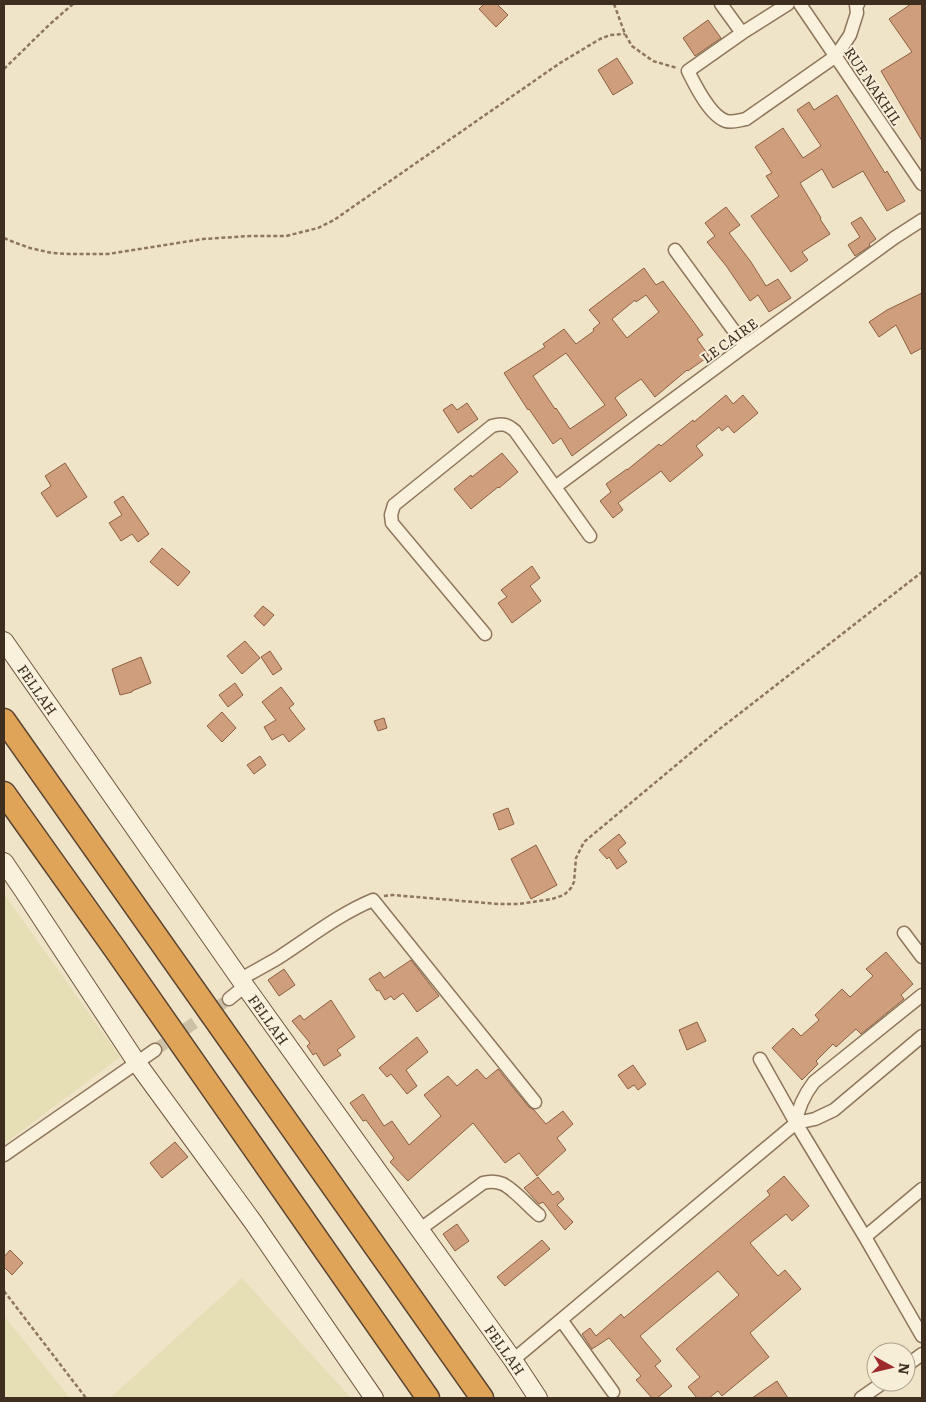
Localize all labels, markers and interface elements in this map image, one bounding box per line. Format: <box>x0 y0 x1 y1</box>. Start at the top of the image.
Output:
street label: RUE NAKHIL <box>840 43 908 129</box>
street label: LE CAIRE <box>697 313 761 367</box>
street label: FELLAH <box>13 660 62 719</box>
street label: FELLAH <box>244 990 294 1049</box>
street label: FELLAH <box>481 1320 530 1379</box>
north arrow <box>866 1342 916 1392</box>
text: N <box>894 1362 916 1376</box>

